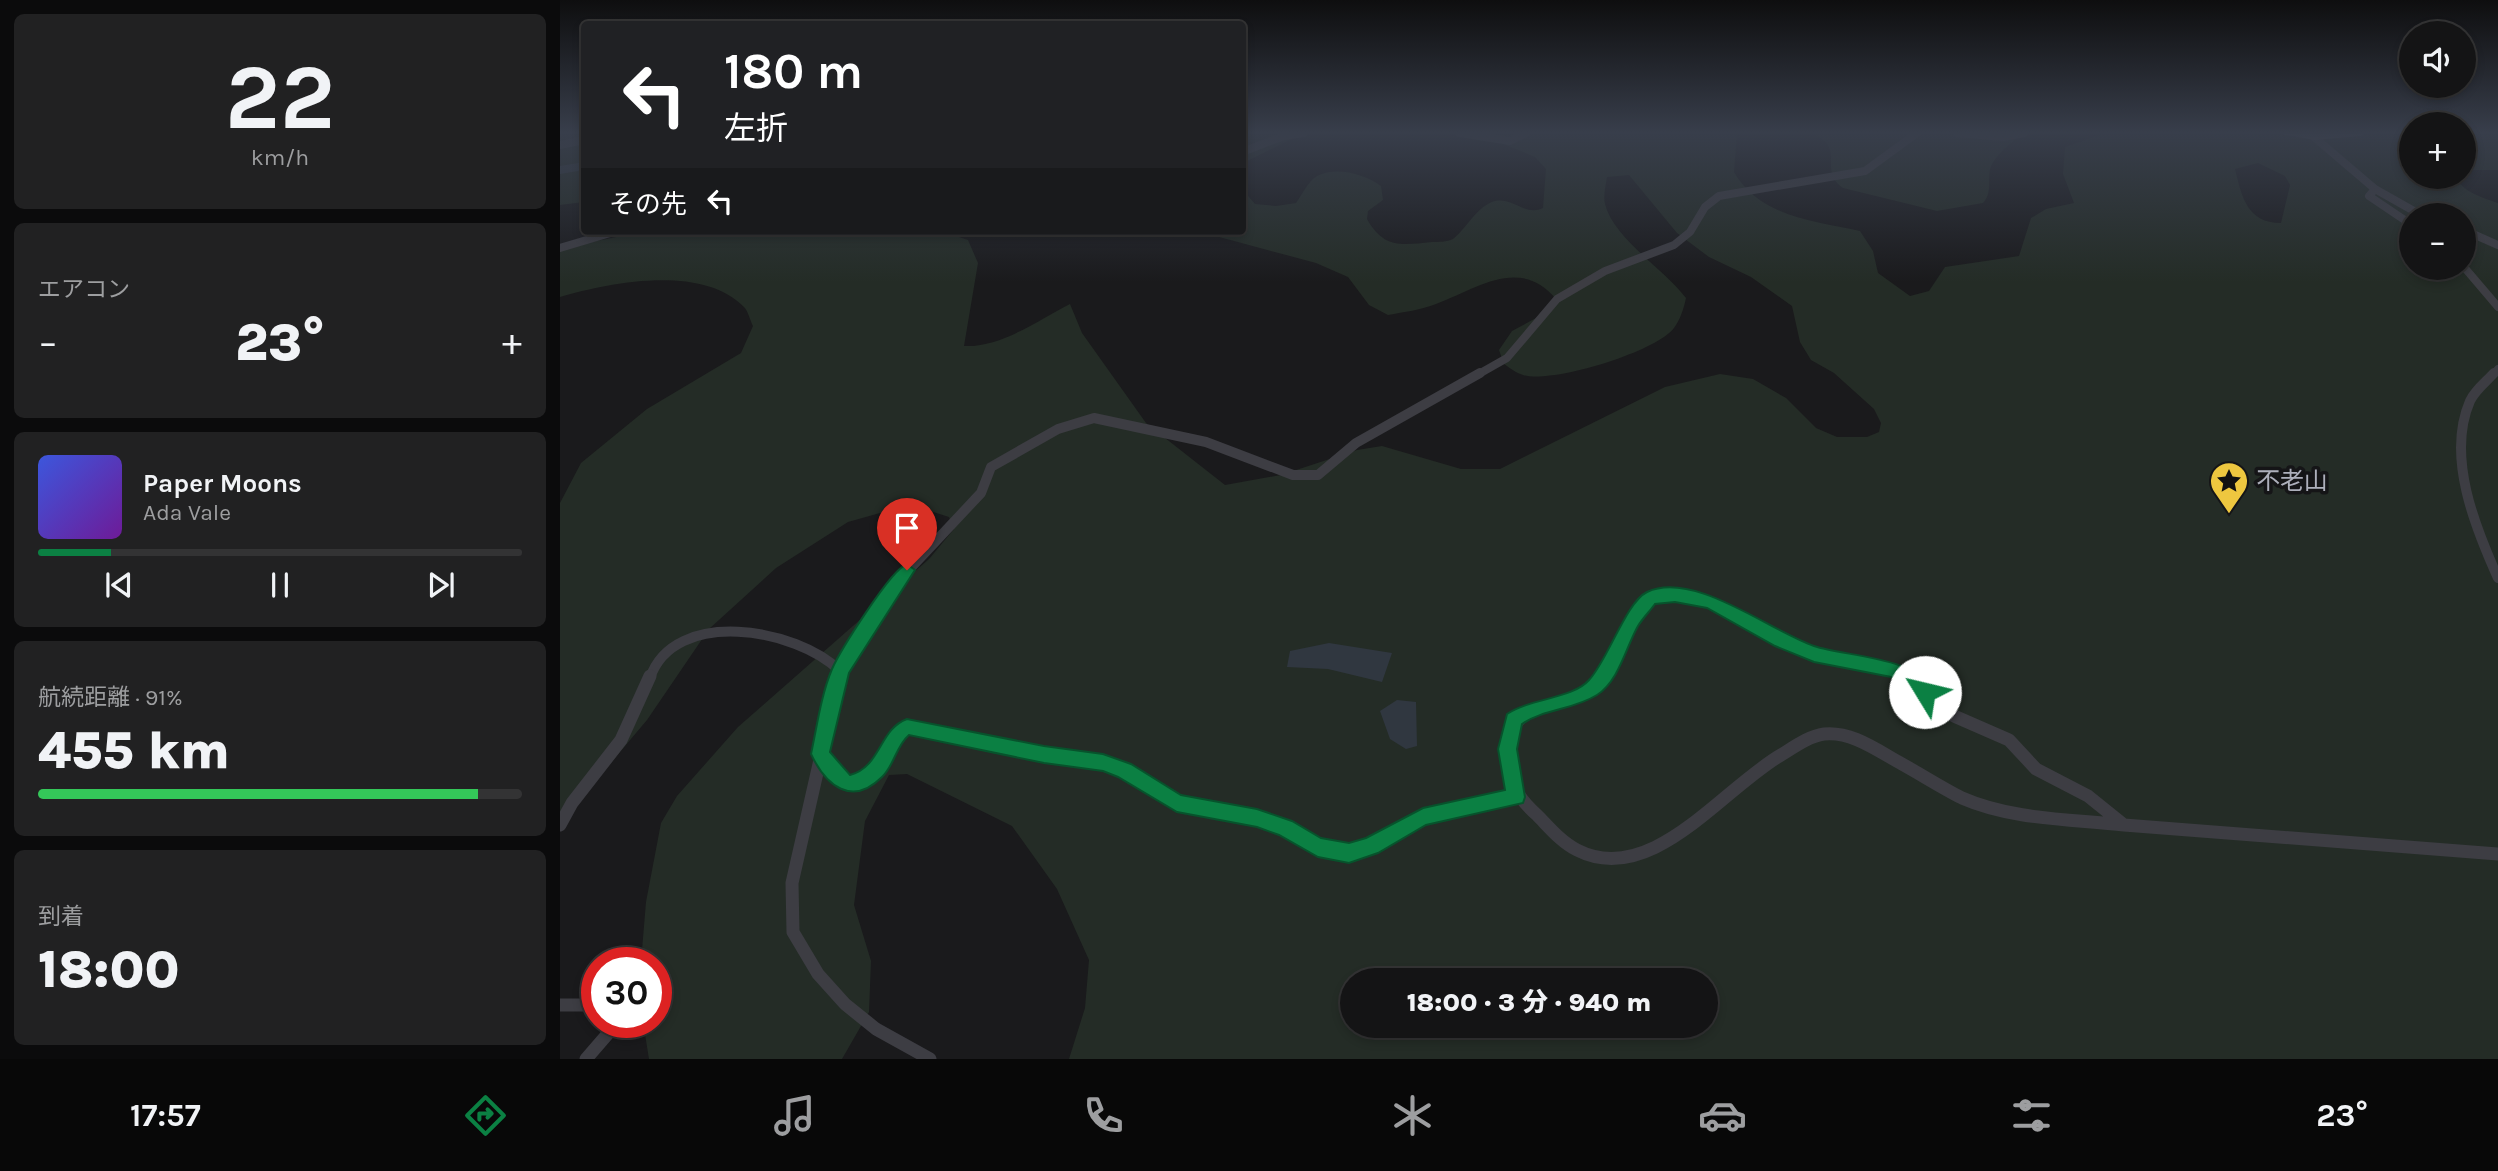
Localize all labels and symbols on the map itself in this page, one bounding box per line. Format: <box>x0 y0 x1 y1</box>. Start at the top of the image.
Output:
place icon: 不老山 <box>2208 460 2250 515</box>
place label: 不老山 <box>2256 467 2328 495</box>
pin <box>877 498 937 570</box>
position arrow <box>1888 655 1962 729</box>
speed limit sign: 30 <box>581 947 672 1038</box>

